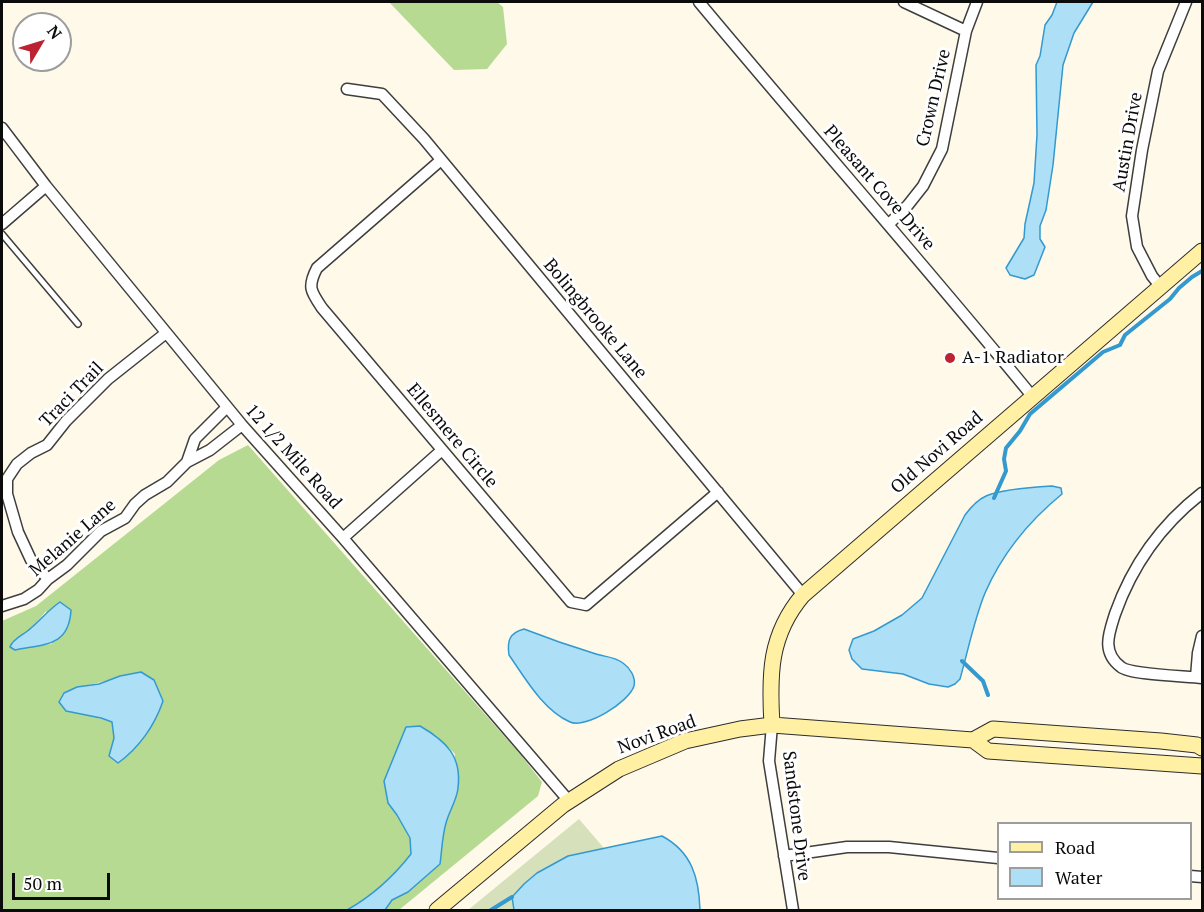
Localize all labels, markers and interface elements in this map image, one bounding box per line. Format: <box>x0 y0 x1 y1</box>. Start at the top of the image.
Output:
north arrow <box>12 12 72 72</box>
text: N <box>42 21 67 44</box>
street label: Crown Drive <box>912 47 956 149</box>
street label: Austin Drive <box>1109 91 1147 193</box>
street label: Pleasant Cove Drive <box>819 121 939 255</box>
street label: Bolingbrooke Lane <box>539 255 651 383</box>
place label: A-1 Radiator <box>962 347 1064 369</box>
marker: A-1 Radiator <box>943 351 957 365</box>
street label: Traci Trail <box>36 358 108 432</box>
street label: Ellesmere Circle <box>402 379 502 493</box>
street label: 12 1/2 Mile Road <box>240 400 346 514</box>
street label: Old Novi Road <box>887 407 987 499</box>
street label: Melanie Lane <box>25 495 121 581</box>
street label: Novi Road <box>615 711 699 759</box>
street label: Sandstone Drive <box>777 750 815 882</box>
legend <box>997 822 1192 900</box>
text: Road <box>1055 835 1095 859</box>
scale bar <box>15 861 112 899</box>
text: Water <box>1055 865 1102 889</box>
text: 50 m <box>23 871 62 895</box>

